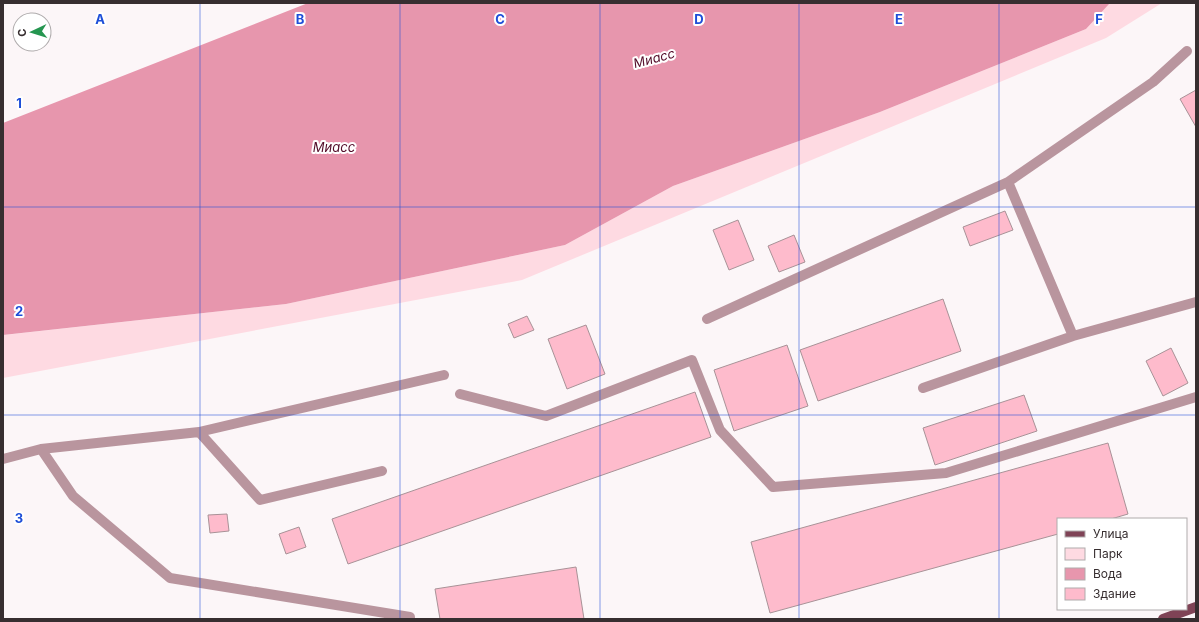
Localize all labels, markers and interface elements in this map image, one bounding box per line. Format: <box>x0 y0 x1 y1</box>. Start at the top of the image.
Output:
text: A <box>95 11 105 27</box>
text: B <box>296 11 305 27</box>
text: C <box>495 11 505 27</box>
text: D <box>694 11 704 27</box>
text: E <box>895 11 903 27</box>
text: F <box>1095 11 1103 27</box>
north arrow <box>12 12 52 52</box>
text: С <box>15 28 29 37</box>
water label: Миасс <box>632 45 677 71</box>
text: 1 <box>16 95 22 111</box>
water label: Миасс <box>313 139 356 155</box>
text: 2 <box>15 303 23 319</box>
text: 3 <box>15 510 23 526</box>
legend <box>1057 518 1187 610</box>
text: Улица <box>1093 526 1128 541</box>
text: Парк <box>1093 546 1123 561</box>
text: Вода <box>1093 566 1122 581</box>
text: Здание <box>1093 586 1136 601</box>

